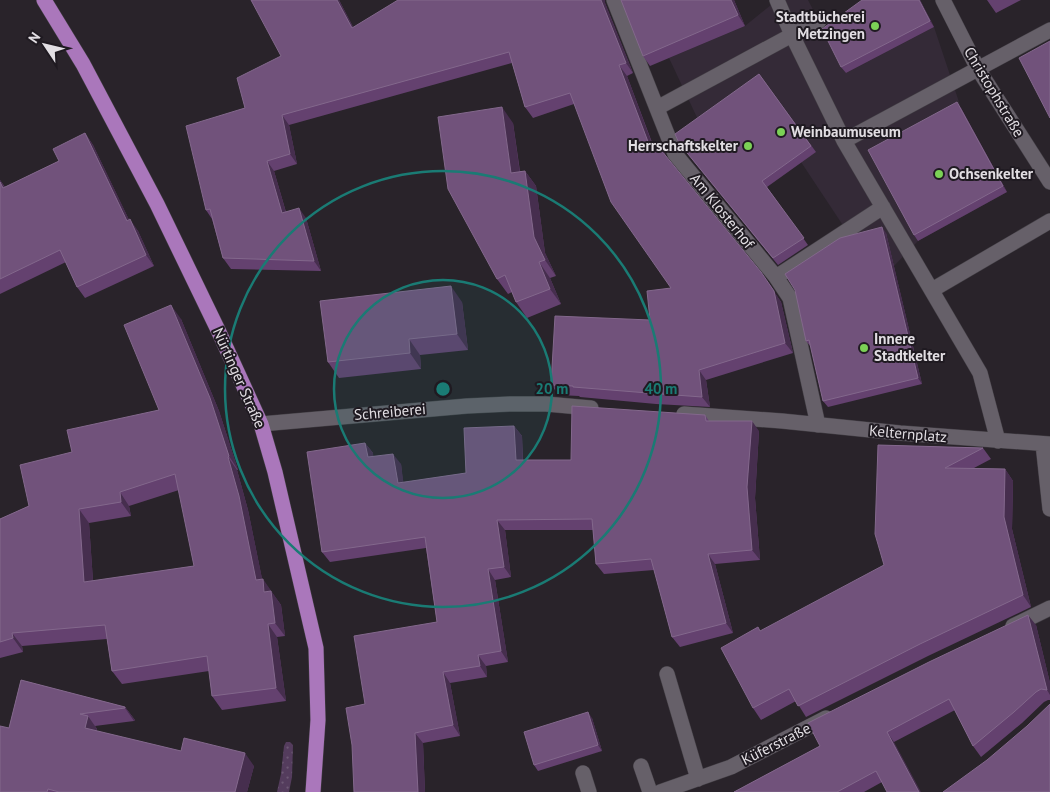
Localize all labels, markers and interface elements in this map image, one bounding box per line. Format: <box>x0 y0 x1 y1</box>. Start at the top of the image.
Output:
place label: Stadtbücherei Metzingen <box>776 7 865 43</box>
north arrow <box>20 20 70 70</box>
marker: Stadtbücherei Metzingen <box>869 20 881 32</box>
text: N <box>24 29 44 46</box>
street label: Christophstraße <box>960 43 1029 140</box>
place label: Weinbaumuseum <box>791 122 901 141</box>
marker: Weinbaumuseum <box>775 126 787 138</box>
place label: Herrschaftskelter <box>628 136 739 155</box>
marker: Herrschaftskelter <box>742 140 754 152</box>
place label: Ochsenkelter <box>949 164 1034 183</box>
marker: Ochsenkelter <box>933 168 945 180</box>
street label: Am Klosterhof <box>686 169 759 253</box>
street label: Nürtinger Straße <box>209 325 270 431</box>
place label: Innere Stadtkelter <box>874 329 946 365</box>
marker: Innere Stadtkelter <box>858 342 870 354</box>
text: 20 m <box>536 379 568 398</box>
text: 40 m <box>645 379 677 398</box>
centre of rings <box>434 380 452 398</box>
street label: Schreiberei <box>353 399 427 424</box>
street label: Kelternplatz <box>868 421 948 446</box>
street label: Küferstraße <box>738 718 814 769</box>

